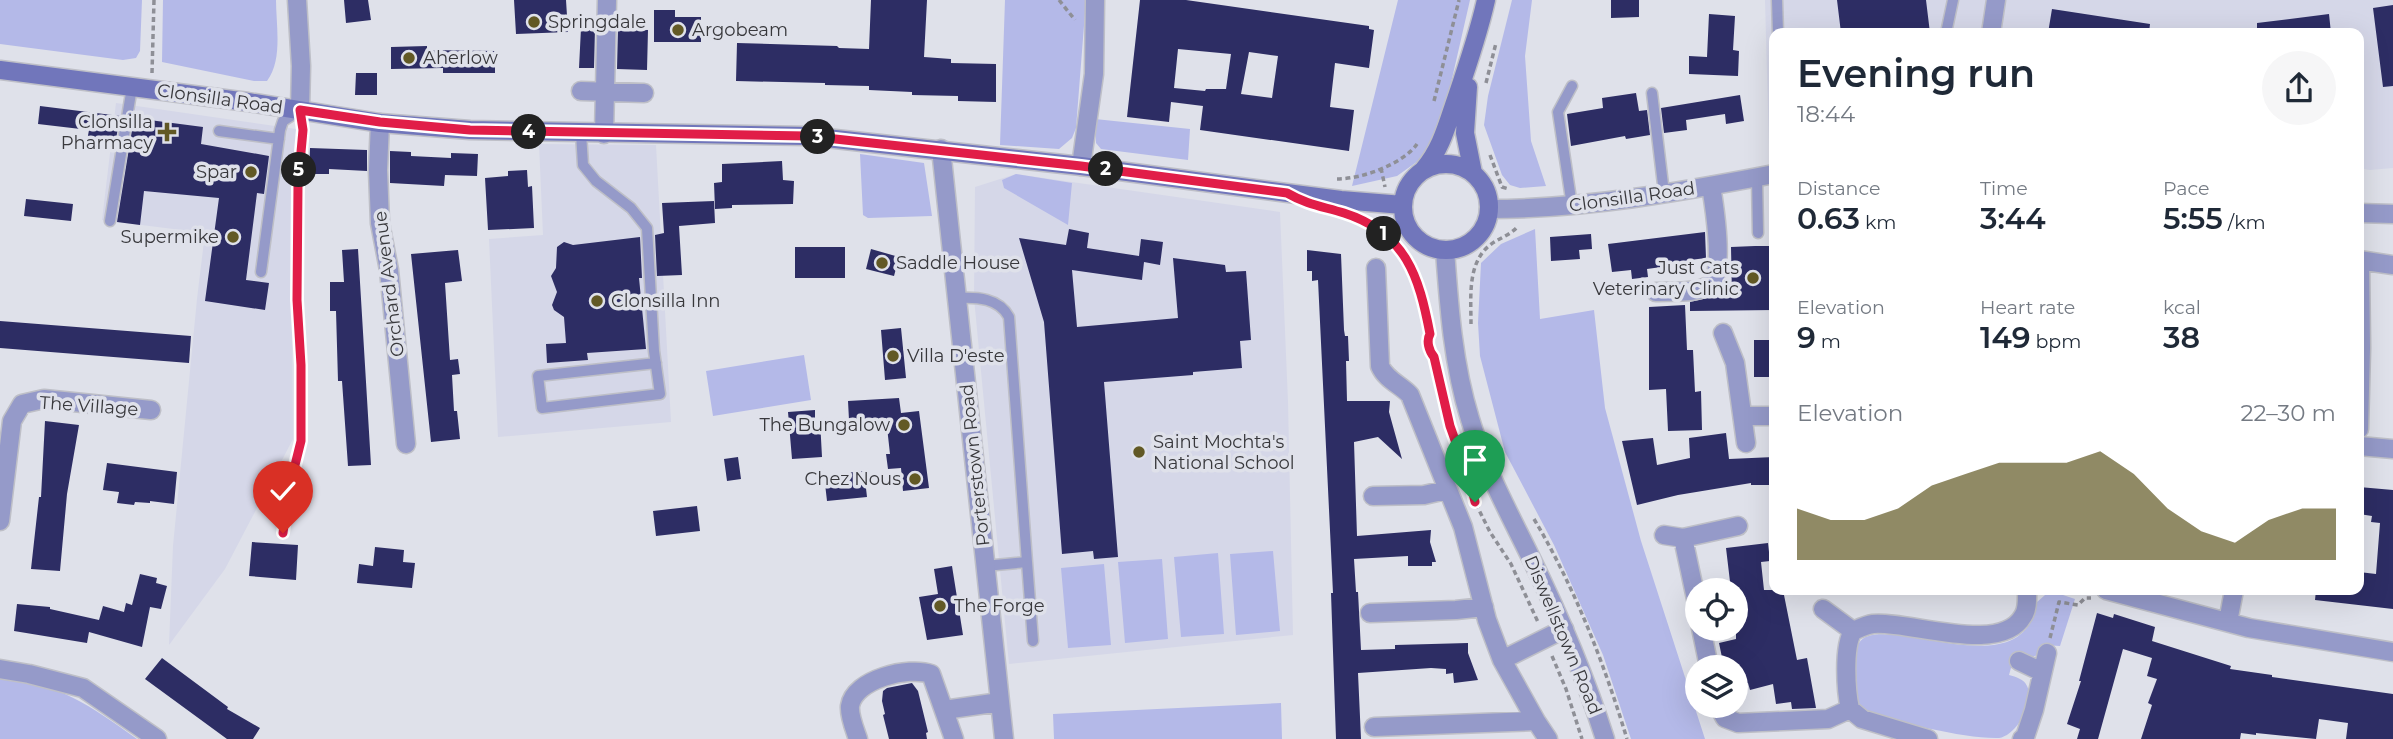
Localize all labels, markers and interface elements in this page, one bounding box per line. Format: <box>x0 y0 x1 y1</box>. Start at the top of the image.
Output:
place label: Springdale <box>548 11 646 33</box>
marker: Springdale <box>526 14 542 30</box>
place label: Argobeam <box>692 19 788 41</box>
marker: Argobeam <box>670 22 686 38</box>
place label: Aherlow <box>423 47 498 69</box>
marker: Aherlow <box>401 50 417 66</box>
text: Evening run <box>1797 50 2035 97</box>
button: share <box>2262 51 2336 125</box>
street label: Clonsilla Road <box>156 79 284 119</box>
text: 18:44 <box>1797 100 1855 128</box>
place label: Clonsilla Pharmacy <box>61 111 153 154</box>
pin: 4 <box>512 114 546 150</box>
text: 4 <box>522 120 535 143</box>
pin: 3 <box>800 120 836 154</box>
marker: Clonsilla Pharmacy <box>159 124 175 140</box>
text: 3 <box>812 125 823 148</box>
pin: 5 <box>282 152 316 188</box>
pin: 2 <box>1088 152 1124 186</box>
text: 2 <box>1100 157 1111 180</box>
text: 5 <box>293 158 304 181</box>
place label: Spar <box>196 161 237 183</box>
marker: Spar <box>243 164 259 180</box>
street label: Clonsilla Road <box>1568 177 1696 217</box>
text: Distance <box>1797 177 1880 200</box>
text: Time <box>1980 177 2028 200</box>
text: Pace <box>2163 177 2210 200</box>
text: 0.63 <box>1797 200 1860 237</box>
text: 3:44 <box>1980 200 2046 237</box>
text: 5:55 <box>2163 200 2223 237</box>
street label: Orchard Avenue <box>369 210 409 358</box>
text: km <box>1860 211 1896 234</box>
text: /km <box>2223 211 2266 234</box>
pin: 1 <box>1366 216 1402 252</box>
text: 1 <box>1380 222 1387 245</box>
place label: Supermike <box>120 226 219 248</box>
marker: Supermike <box>225 229 241 245</box>
place label: Saddle House <box>896 252 1020 274</box>
marker: Saddle House <box>874 255 890 271</box>
place label: Just Cats Veterinary Clinic <box>1593 257 1739 300</box>
marker: Just Cats Veterinary Clinic <box>1745 270 1761 286</box>
place label: Clonsilla Inn <box>611 290 720 312</box>
marker: Clonsilla Inn <box>589 293 605 309</box>
text: Elevation <box>1797 296 1885 319</box>
text: Heart rate <box>1980 296 2075 319</box>
text: kcal <box>2163 296 2201 319</box>
text: 9 <box>1797 319 1816 356</box>
text: 149 <box>1980 319 2030 356</box>
text: 38 <box>2163 319 2200 356</box>
text: m <box>1816 330 1841 353</box>
text: bpm <box>2030 330 2081 353</box>
place label: Villa D'este <box>907 345 1005 367</box>
marker: Villa D'este <box>885 348 901 364</box>
street label: Porterstown Road <box>956 383 994 547</box>
street label: The Village <box>39 392 139 420</box>
text: Elevation <box>1797 399 1903 427</box>
text: 22–30 m <box>2240 399 2336 427</box>
place label: The Bungalow <box>759 414 890 436</box>
marker: The Bungalow <box>896 417 912 433</box>
pin <box>1445 430 1505 502</box>
place label: Saint Mochta's National School <box>1153 431 1295 474</box>
icon: arrive <box>1456 441 1494 479</box>
marker: Saint Mochta's National School <box>1131 444 1147 460</box>
pin <box>253 461 313 533</box>
place label: Chez Nous <box>805 468 901 490</box>
marker: Chez Nous <box>907 471 923 487</box>
icon: check <box>264 472 302 510</box>
street label: Diswellstown Road <box>1519 552 1607 718</box>
map controls <box>1685 578 1748 718</box>
button: locate <box>1685 578 1748 641</box>
place label: The Forge <box>954 595 1045 617</box>
marker: The Forge <box>932 598 948 614</box>
button: layers <box>1685 655 1748 718</box>

